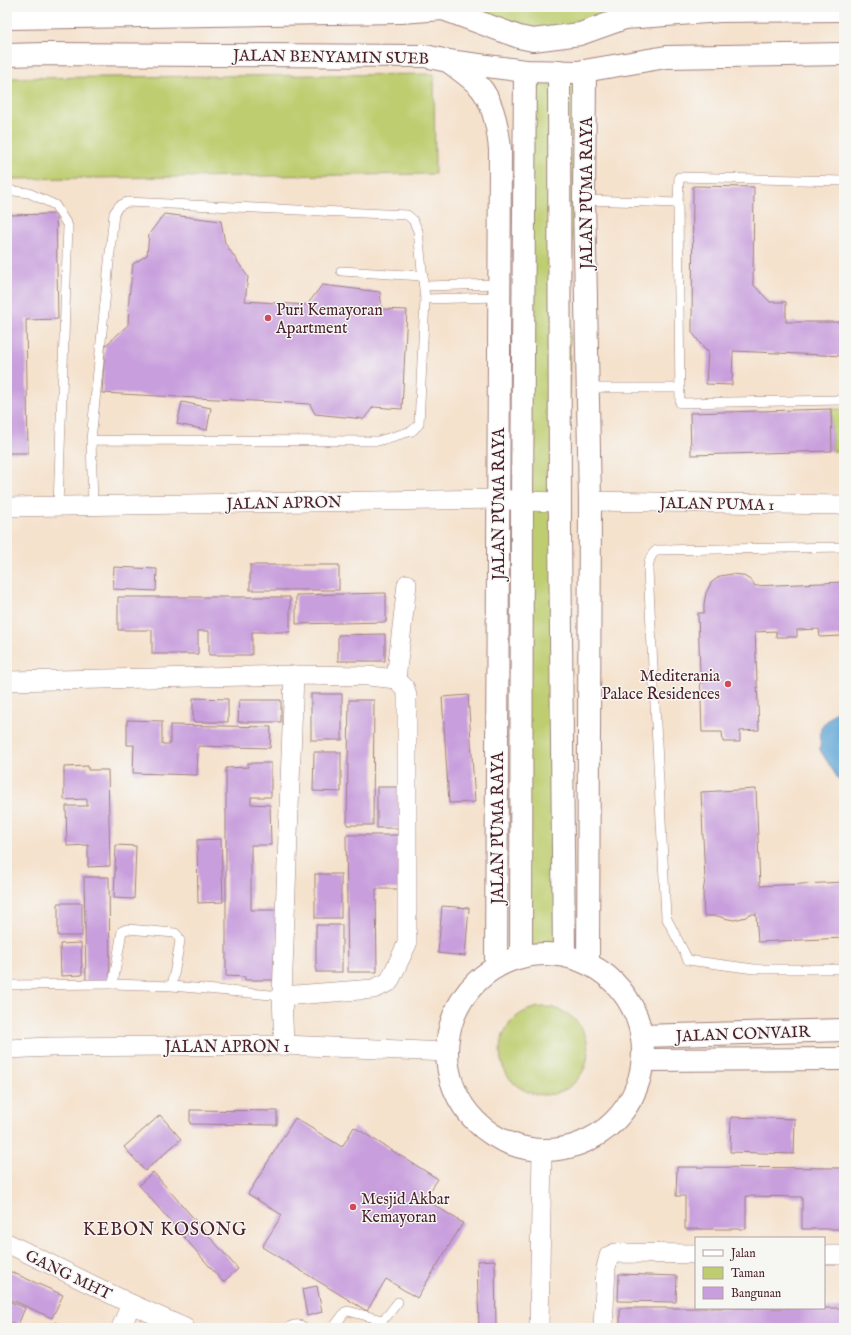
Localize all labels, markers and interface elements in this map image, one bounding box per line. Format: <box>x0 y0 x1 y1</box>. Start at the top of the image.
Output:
street label: JALAN BENYAMIN SUEB <box>231 46 429 70</box>
street label: JALAN PUMA RAYA <box>578 115 598 271</box>
place label: Puri Kemayoran Apartment <box>275 301 383 339</box>
marker: Puri Kemayoran Apartment <box>263 313 273 323</box>
street label: JALAN PUMA RAYA <box>490 426 510 582</box>
street label: JALAN APRON <box>224 493 342 515</box>
street label: JALAN PUMA 1 <box>658 494 774 516</box>
place label: Mediterania Palace Residences <box>601 667 720 705</box>
marker: Mediterania Palace Residences <box>723 679 733 689</box>
street label: JALAN PUMA RAYA <box>489 750 509 906</box>
street label: JALAN CONVAIR <box>674 1023 811 1047</box>
street label: JALAN APRON 1 <box>163 1038 289 1058</box>
place label: Mesjid Akbar Kemayoran <box>361 1190 450 1228</box>
marker: Mesjid Akbar Kemayoran <box>348 1202 358 1212</box>
district label: KEBON KOSONG <box>83 1219 247 1242</box>
legend <box>695 1237 825 1309</box>
street label: GANG MHT <box>22 1246 115 1305</box>
text: Jalan <box>729 1246 756 1262</box>
text: Taman <box>731 1266 765 1281</box>
text: Bangunan <box>731 1286 782 1301</box>

